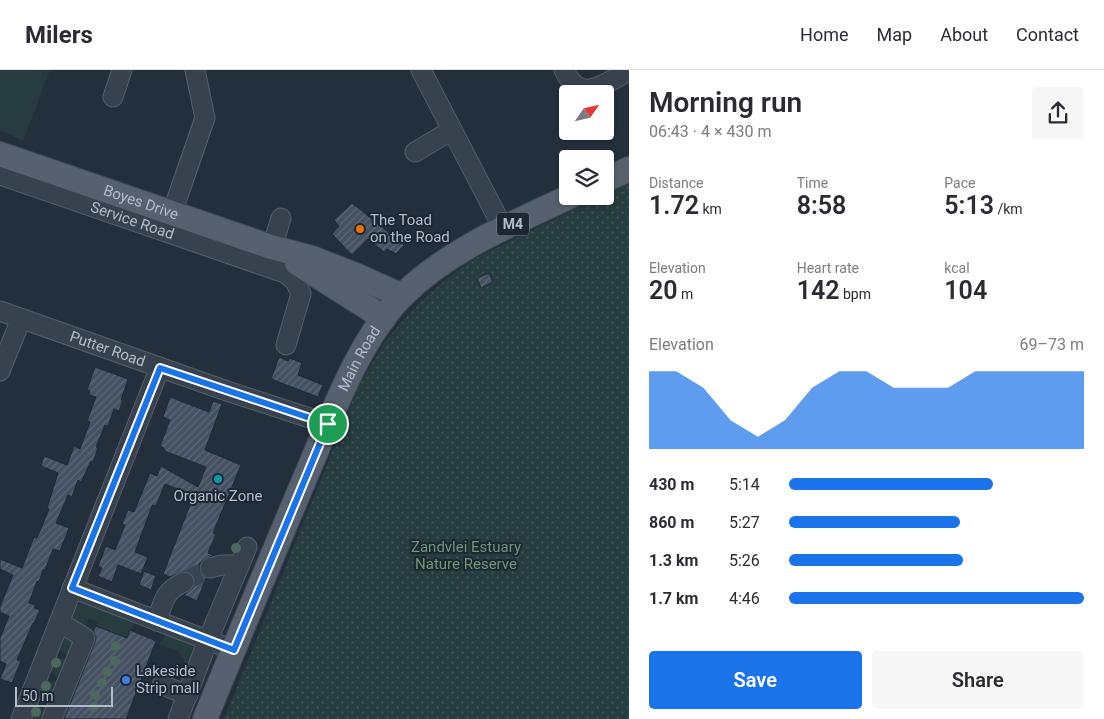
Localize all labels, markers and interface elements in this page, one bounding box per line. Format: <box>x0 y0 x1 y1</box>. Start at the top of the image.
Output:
text: Milers <box>25 21 93 49</box>
text: Home <box>800 24 849 45</box>
text: Map <box>877 24 912 45</box>
text: About <box>940 24 988 45</box>
text: Contact <box>1016 24 1079 45</box>
north arrow <box>559 85 614 140</box>
map controls <box>559 85 614 205</box>
text: Morning run <box>649 86 802 119</box>
button: share <box>1032 87 1084 139</box>
text: 06:43 · 4 × 430 m <box>649 122 771 141</box>
button: layers <box>559 150 614 205</box>
text: Distance <box>649 175 704 191</box>
text: Time <box>797 175 828 191</box>
text: Pace <box>944 175 975 191</box>
street label: Boyes Drive <box>101 181 181 224</box>
text: 1.72 <box>649 191 699 220</box>
text: 8:58 <box>797 191 846 220</box>
text: 5:13 <box>944 191 994 220</box>
street label: Service Road <box>88 198 176 243</box>
text: km <box>699 201 722 217</box>
text: /km <box>994 201 1023 217</box>
place label: The Toad on the Road <box>370 211 450 246</box>
road number: M4 <box>497 212 529 236</box>
marker: The Toad on the Road <box>354 223 366 235</box>
text: Elevation <box>649 260 706 276</box>
text: Heart rate <box>797 260 859 276</box>
text: kcal <box>944 260 970 276</box>
text: 20 <box>649 276 678 305</box>
text: 142 <box>797 276 840 305</box>
text: 104 <box>944 276 987 305</box>
text: m <box>678 286 693 302</box>
text: bpm <box>840 286 871 302</box>
street label: Main Road <box>334 323 384 394</box>
street label: Putter Road <box>67 327 148 370</box>
text: Elevation <box>649 335 714 354</box>
text: 69–73 m <box>1020 335 1084 354</box>
pin <box>307 403 349 445</box>
icon: arrive <box>314 410 342 438</box>
marker: Organic Zone <box>212 473 224 485</box>
text: 430 m <box>649 475 694 494</box>
text: 5:14 <box>729 475 760 494</box>
place label: Organic Zone <box>174 487 263 505</box>
text: 860 m <box>649 513 694 532</box>
text: 5:27 <box>729 513 760 532</box>
park label: Zandvlei Estuary Nature Reserve <box>411 538 521 573</box>
text: 1.3 km <box>649 551 698 570</box>
text: 5:26 <box>729 551 760 570</box>
text: 1.7 km <box>649 589 698 608</box>
text: 4:46 <box>729 589 760 608</box>
button: Save <box>649 651 862 709</box>
button: Share <box>872 651 1084 709</box>
place label: Lakeside Strip mall <box>136 662 199 697</box>
marker: Lakeside Strip mall <box>120 674 132 686</box>
scale bar <box>15 684 112 707</box>
text: 50 m <box>22 688 54 704</box>

